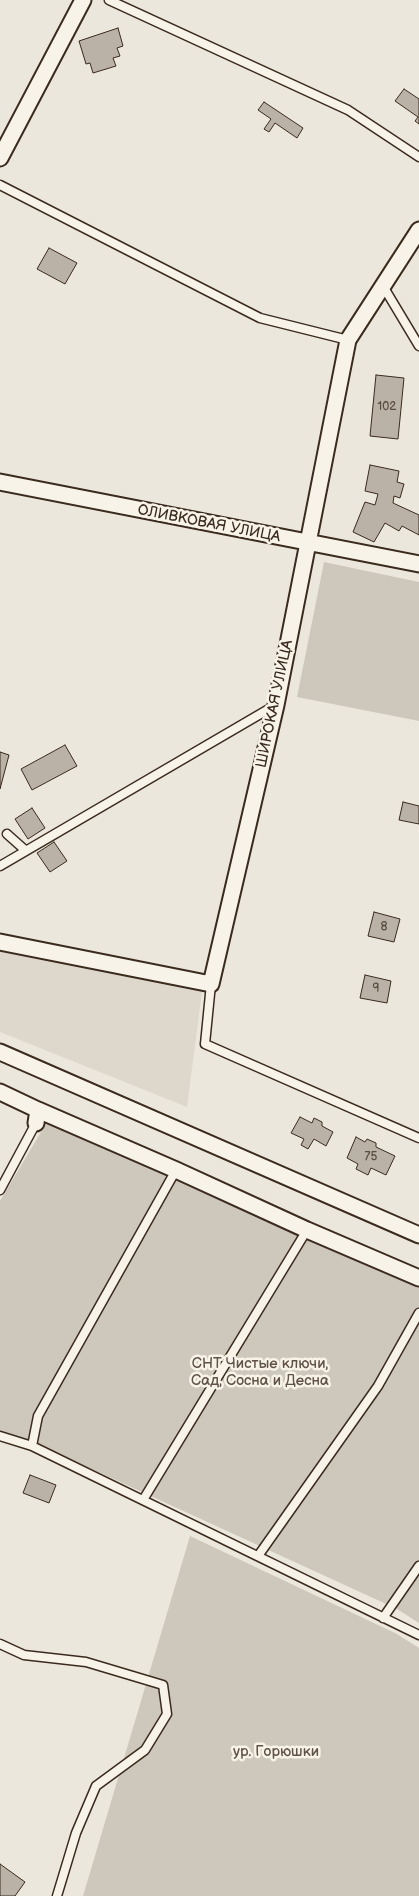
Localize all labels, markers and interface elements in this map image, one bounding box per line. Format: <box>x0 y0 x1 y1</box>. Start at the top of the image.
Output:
house number: 102 <box>378 400 396 414</box>
street label: ОЛИВКОВАЯ УЛИЦА <box>136 501 282 547</box>
street label: ШИРОКАЯ УЛИЦА <box>253 638 297 770</box>
house number: 8 <box>381 920 387 934</box>
house number: 9 <box>373 982 379 996</box>
house number: 75 <box>365 1150 377 1164</box>
park label: СНТ Чистые ключи, Сад, Сосна и Десна <box>191 1355 329 1390</box>
park label: ур. Горюшки <box>233 1743 319 1761</box>

